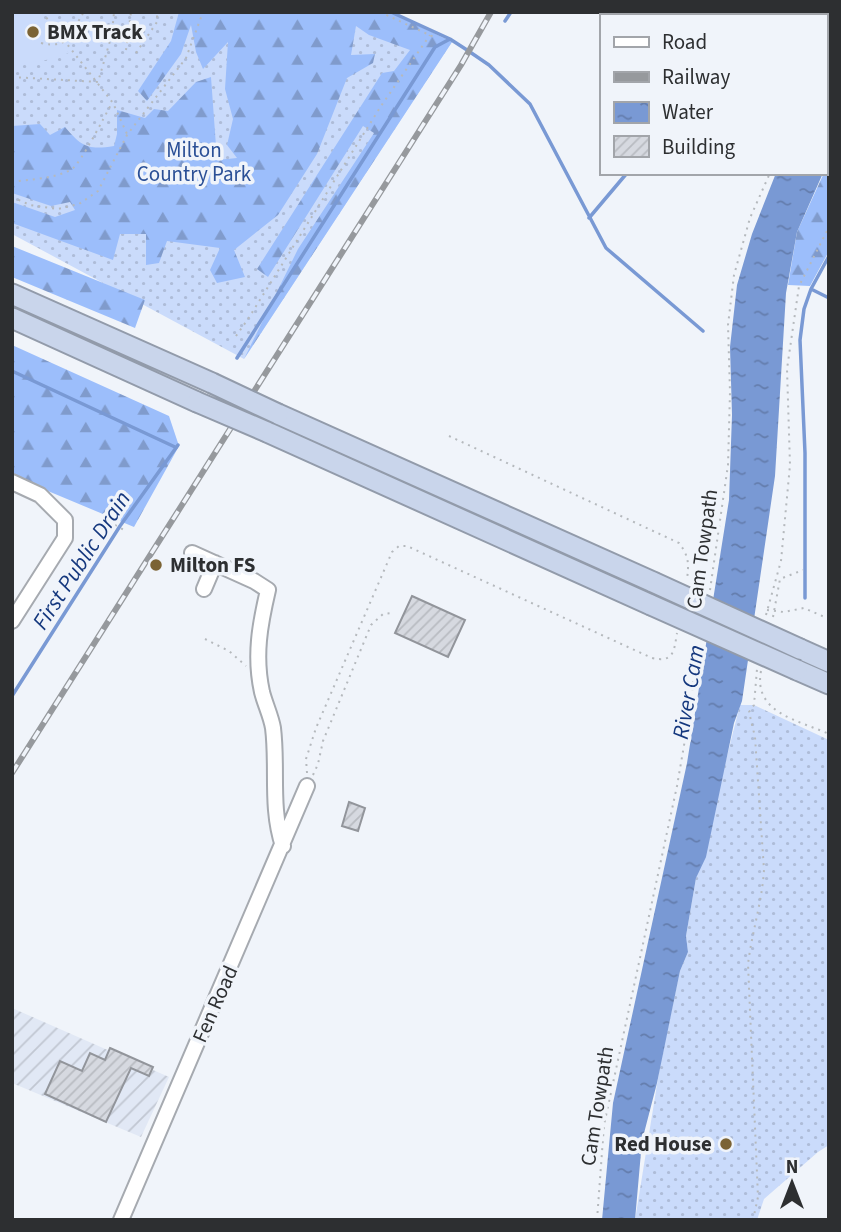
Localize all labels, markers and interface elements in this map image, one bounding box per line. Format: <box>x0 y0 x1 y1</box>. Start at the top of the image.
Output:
legend <box>600 14 827 175</box>
place label: BMX Track <box>47 17 143 47</box>
marker: BMX Track <box>25 24 41 40</box>
text: Road <box>662 27 707 57</box>
text: Railway <box>662 62 730 92</box>
text: Water <box>662 97 714 127</box>
text: Building <box>662 132 736 162</box>
park label: Milton Country Park <box>137 135 252 189</box>
water label: First Public Drain <box>24 485 139 636</box>
street label: Cam Towpath <box>679 487 725 611</box>
place label: Milton FS <box>170 550 255 580</box>
marker: Milton FS <box>148 557 164 573</box>
water label: River Cam <box>664 642 713 742</box>
street label: Fen Road <box>185 961 245 1047</box>
street label: Cam Towpath <box>573 1044 621 1168</box>
place label: Red House <box>614 1129 712 1159</box>
marker: Red House <box>718 1136 734 1152</box>
north arrow <box>757 1148 827 1218</box>
text: N <box>786 1154 798 1181</box>

